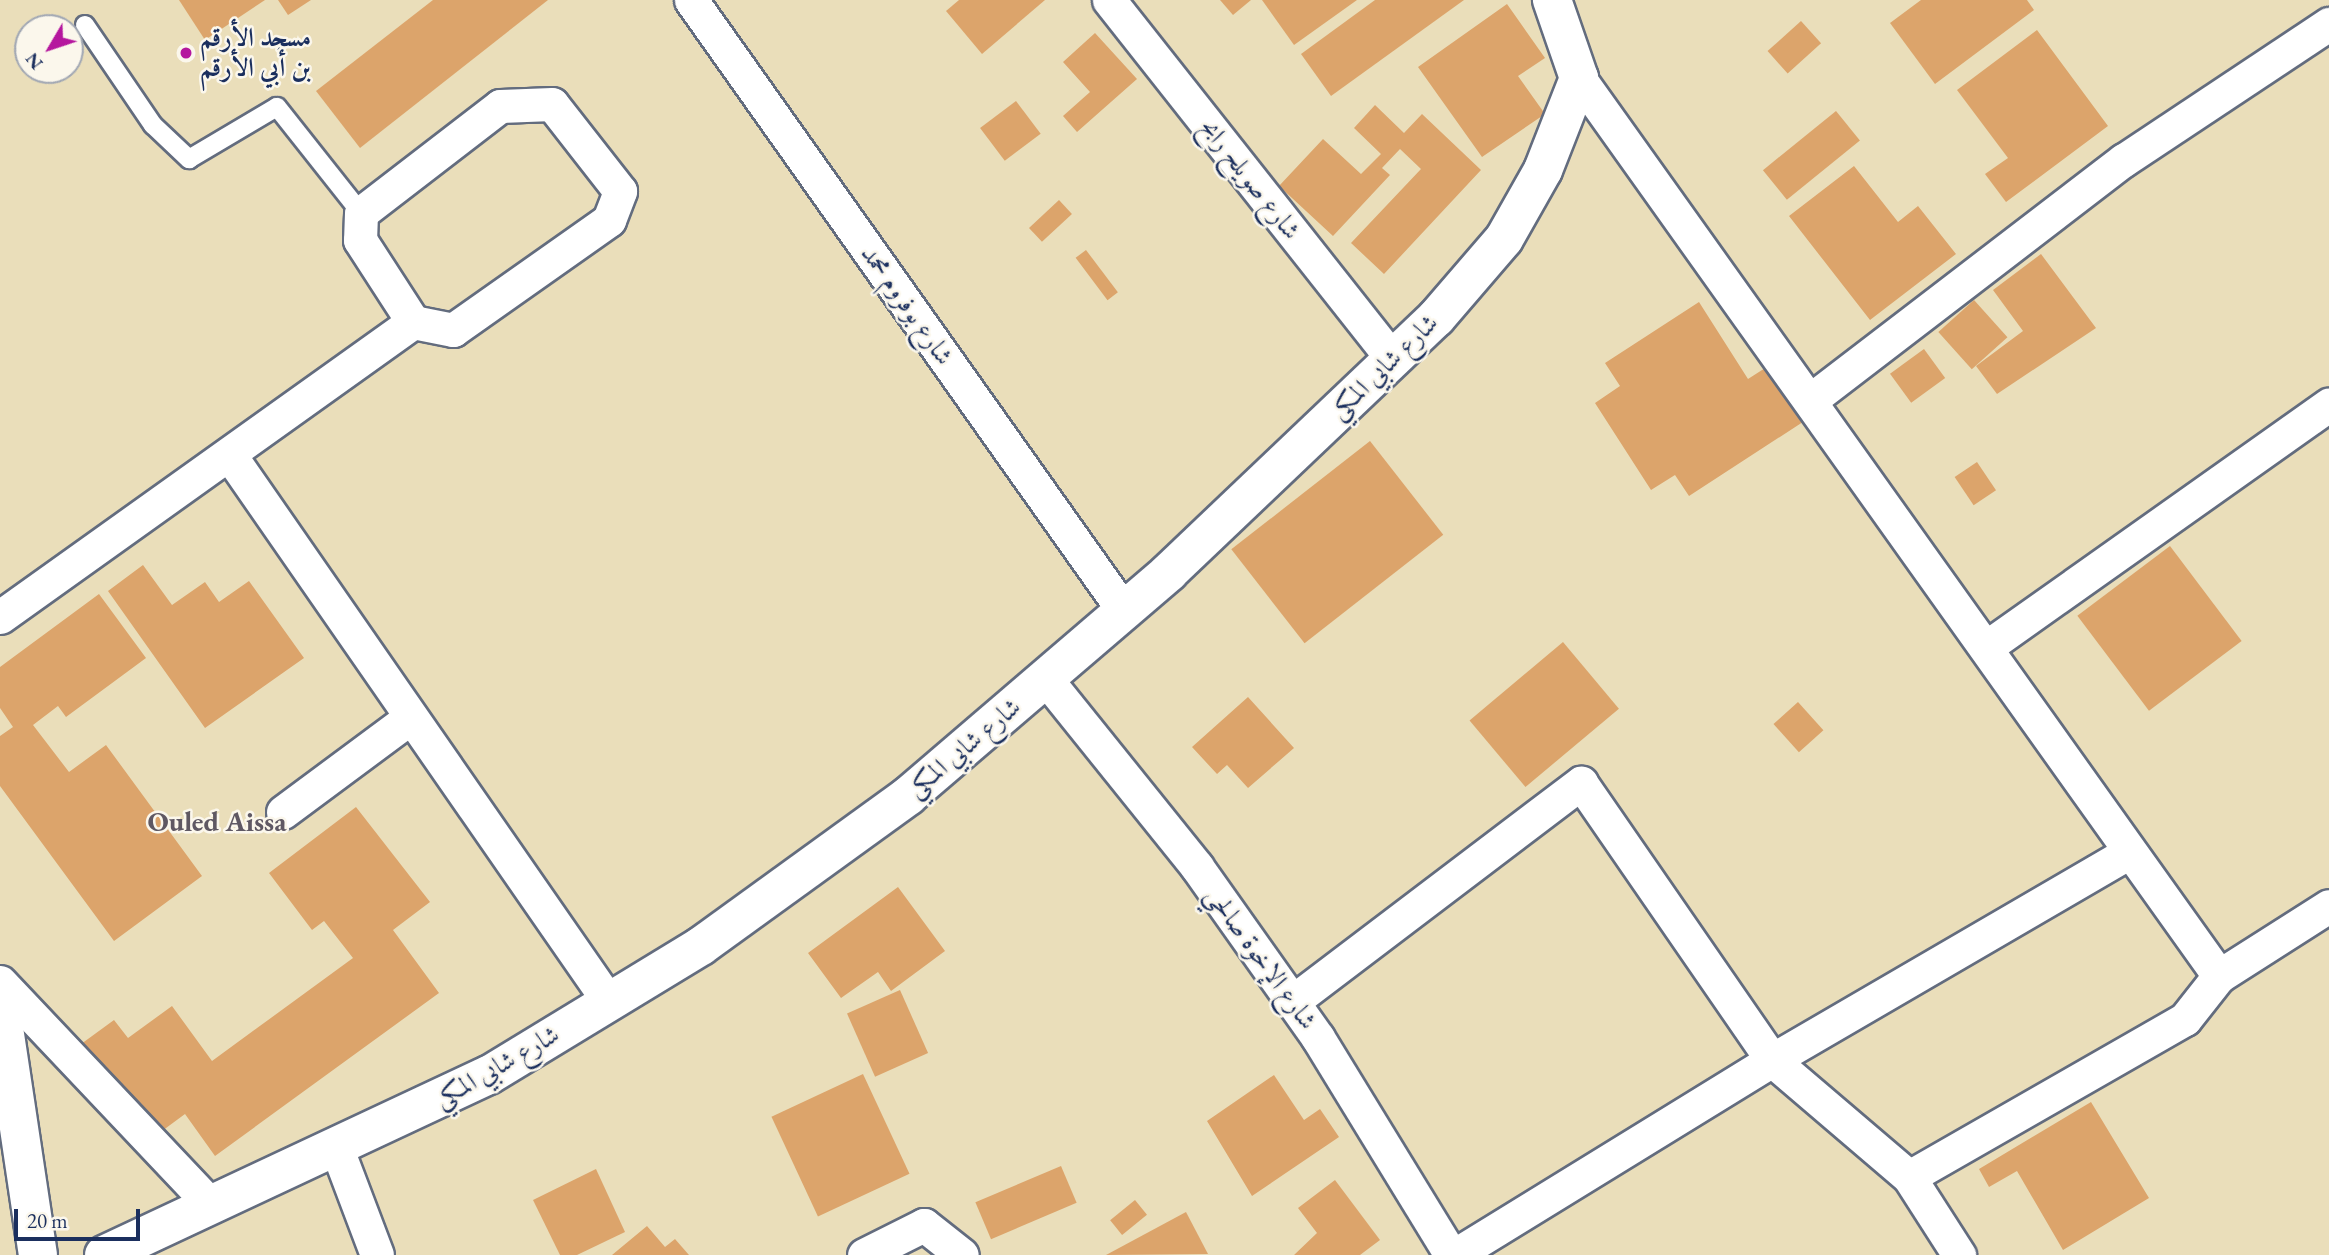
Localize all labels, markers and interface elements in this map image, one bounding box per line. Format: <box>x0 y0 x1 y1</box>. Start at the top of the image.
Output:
north arrow <box>14 14 84 84</box>
place label: مسجد الأرقم بن أبي الأرقم <box>200 22 311 84</box>
marker: مسجد الأرقم بن أبي الأرقم <box>178 45 194 61</box>
text: N <box>19 47 48 75</box>
street label: شارع صويلح رابح <box>1193 112 1307 246</box>
street label: شارع بوفروم محمد <box>854 239 960 371</box>
street label: شارع شابي المكي <box>1323 308 1445 426</box>
street label: شارع شابي المكي <box>901 691 1027 805</box>
district label: Ouled Aissa <box>148 804 286 838</box>
street label: شارع الإخوة صالحي <box>1199 880 1323 1036</box>
street label: شارع شابي المكي <box>429 1019 565 1115</box>
scale bar <box>18 1196 144 1240</box>
text: 20 m <box>27 1207 68 1234</box>

